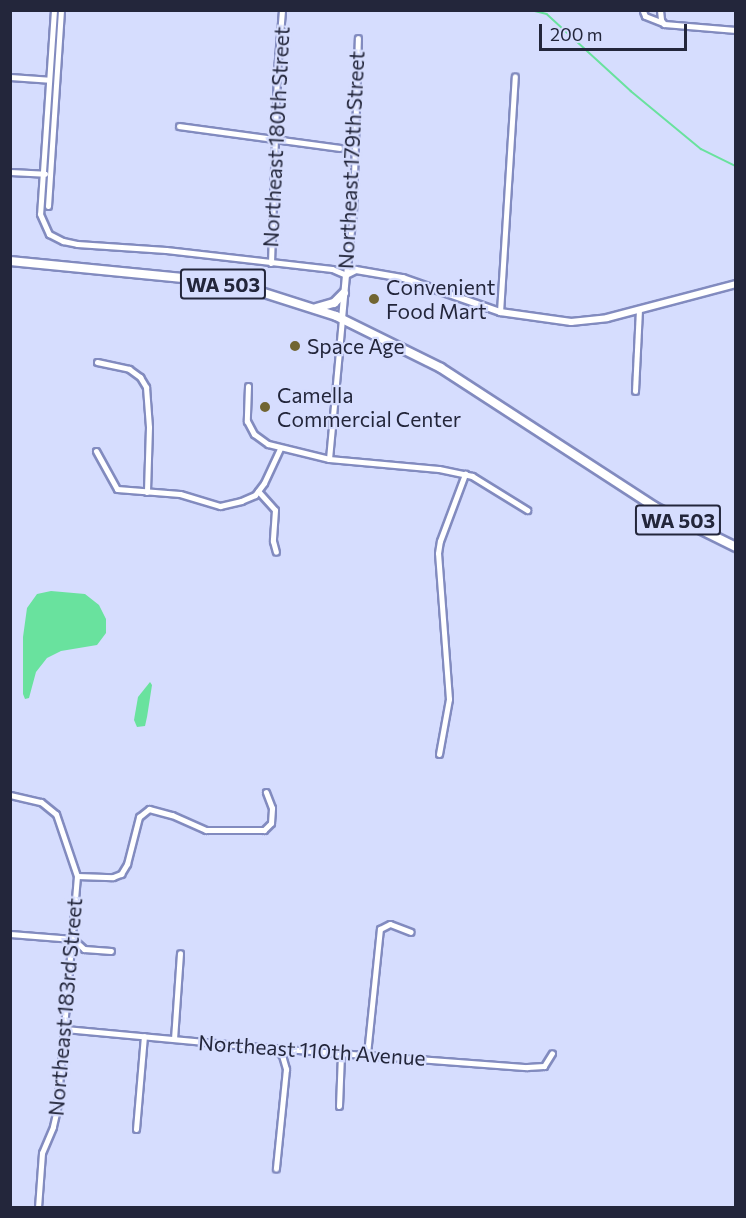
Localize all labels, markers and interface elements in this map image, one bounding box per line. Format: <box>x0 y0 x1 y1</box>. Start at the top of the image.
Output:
scale bar <box>542 12 690 50</box>
text: 200 m <box>550 23 603 45</box>
street label: Northeast 180th Street <box>258 26 294 248</box>
street label: Northeast 179th Street <box>333 50 369 270</box>
road number: WA 503 <box>180 267 266 301</box>
place label: Convenient Food Mart <box>386 274 495 324</box>
marker: Convenient Food Mart <box>367 292 381 306</box>
place label: Space Age <box>307 333 404 359</box>
marker: Space Age <box>288 339 302 353</box>
place label: Camella Commercial Center <box>277 382 461 432</box>
marker: Camella Commercial Center <box>258 400 272 414</box>
road number: WA 503 <box>634 503 722 537</box>
street label: Northeast 183rd Street <box>43 897 87 1117</box>
street label: Northeast 110th Avenue <box>197 1029 427 1071</box>

